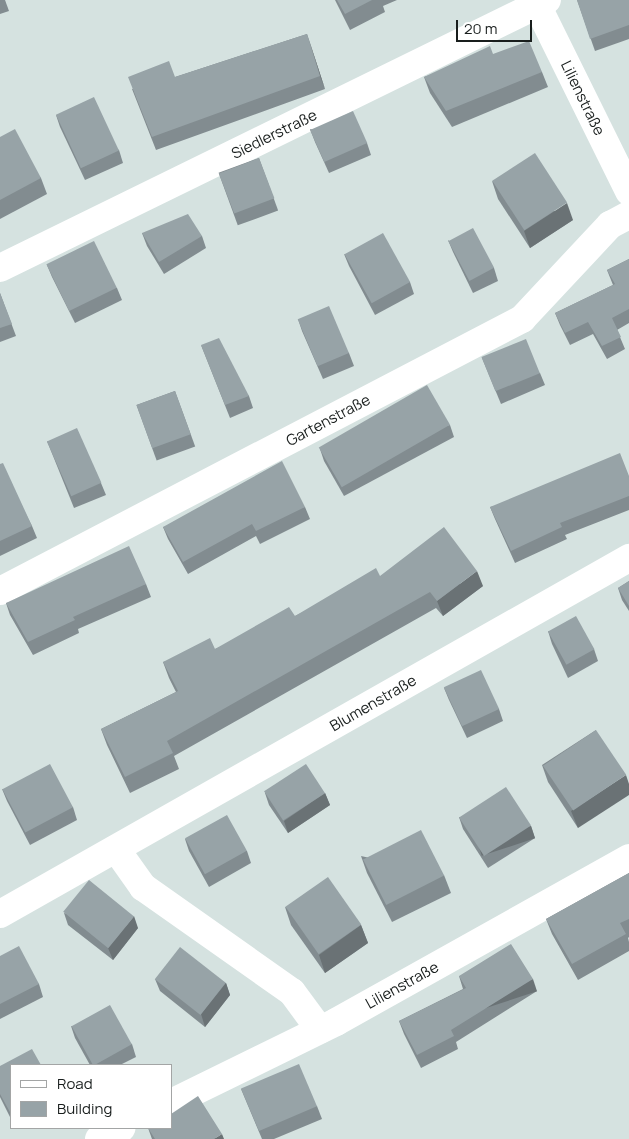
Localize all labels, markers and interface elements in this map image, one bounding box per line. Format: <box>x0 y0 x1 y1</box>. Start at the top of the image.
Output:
scale bar <box>459 10 535 42</box>
text: 20 m <box>464 18 497 39</box>
street label: Lilienstraße <box>557 58 609 138</box>
street label: Siedlerstraße <box>228 106 320 162</box>
street label: Gartenstraße <box>283 390 373 450</box>
street label: Blumenstraße <box>327 671 419 735</box>
street label: Lilienstraße <box>362 958 442 1012</box>
legend <box>10 1064 172 1129</box>
text: Road <box>57 1073 93 1094</box>
text: Building <box>57 1098 112 1119</box>

